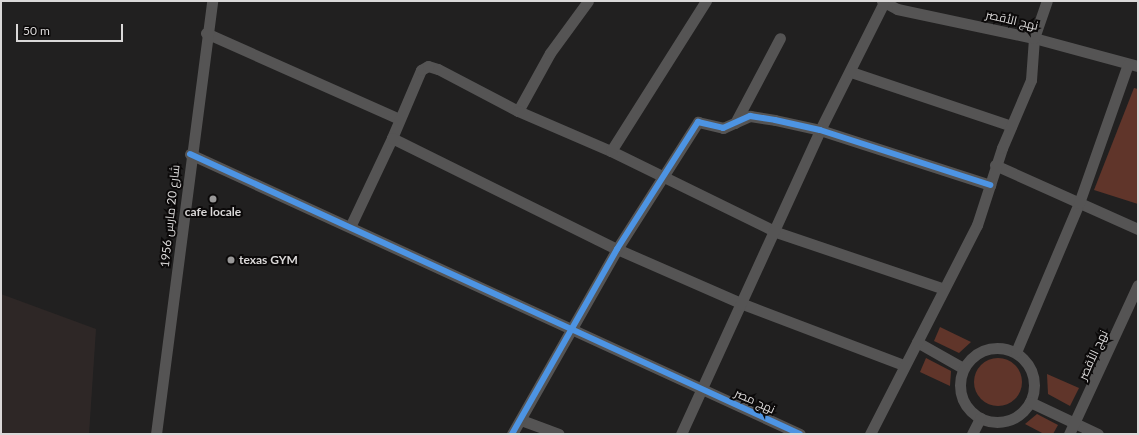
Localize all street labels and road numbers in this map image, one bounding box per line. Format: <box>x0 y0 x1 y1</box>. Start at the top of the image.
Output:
street label: نهج الأقصر <box>984 7 1040 33</box>
street label: شارع 20 مارس 1956 <box>157 164 183 268</box>
street label: نهج الأقصر <box>1075 328 1111 382</box>
street label: نهج مصر <box>733 385 777 417</box>

